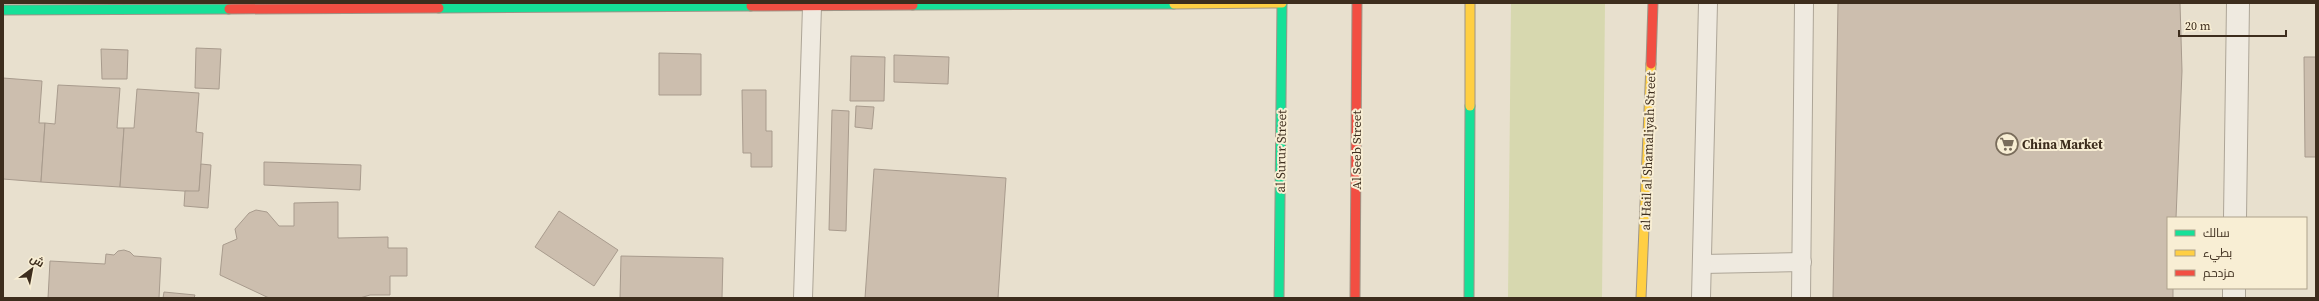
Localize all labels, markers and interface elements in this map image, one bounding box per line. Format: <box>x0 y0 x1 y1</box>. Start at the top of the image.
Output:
scale bar <box>2179 12 2286 38</box>
text: 20 m <box>2185 18 2211 34</box>
street label: al Hail al Shamaliyah Street <box>1637 71 1659 231</box>
street label: al Surur Street <box>1272 109 1290 193</box>
street label: Al Seeb Street <box>1348 110 1365 190</box>
supermarket icon: China Market <box>1994 131 2020 157</box>
place label: China Market <box>2022 136 2103 153</box>
legend <box>2167 217 2307 289</box>
text: سالك <box>2203 225 2230 241</box>
text: بطيء <box>2203 245 2232 263</box>
north arrow <box>12 249 52 289</box>
text: ش <box>27 251 47 271</box>
text: مزدحم <box>2203 265 2235 281</box>

